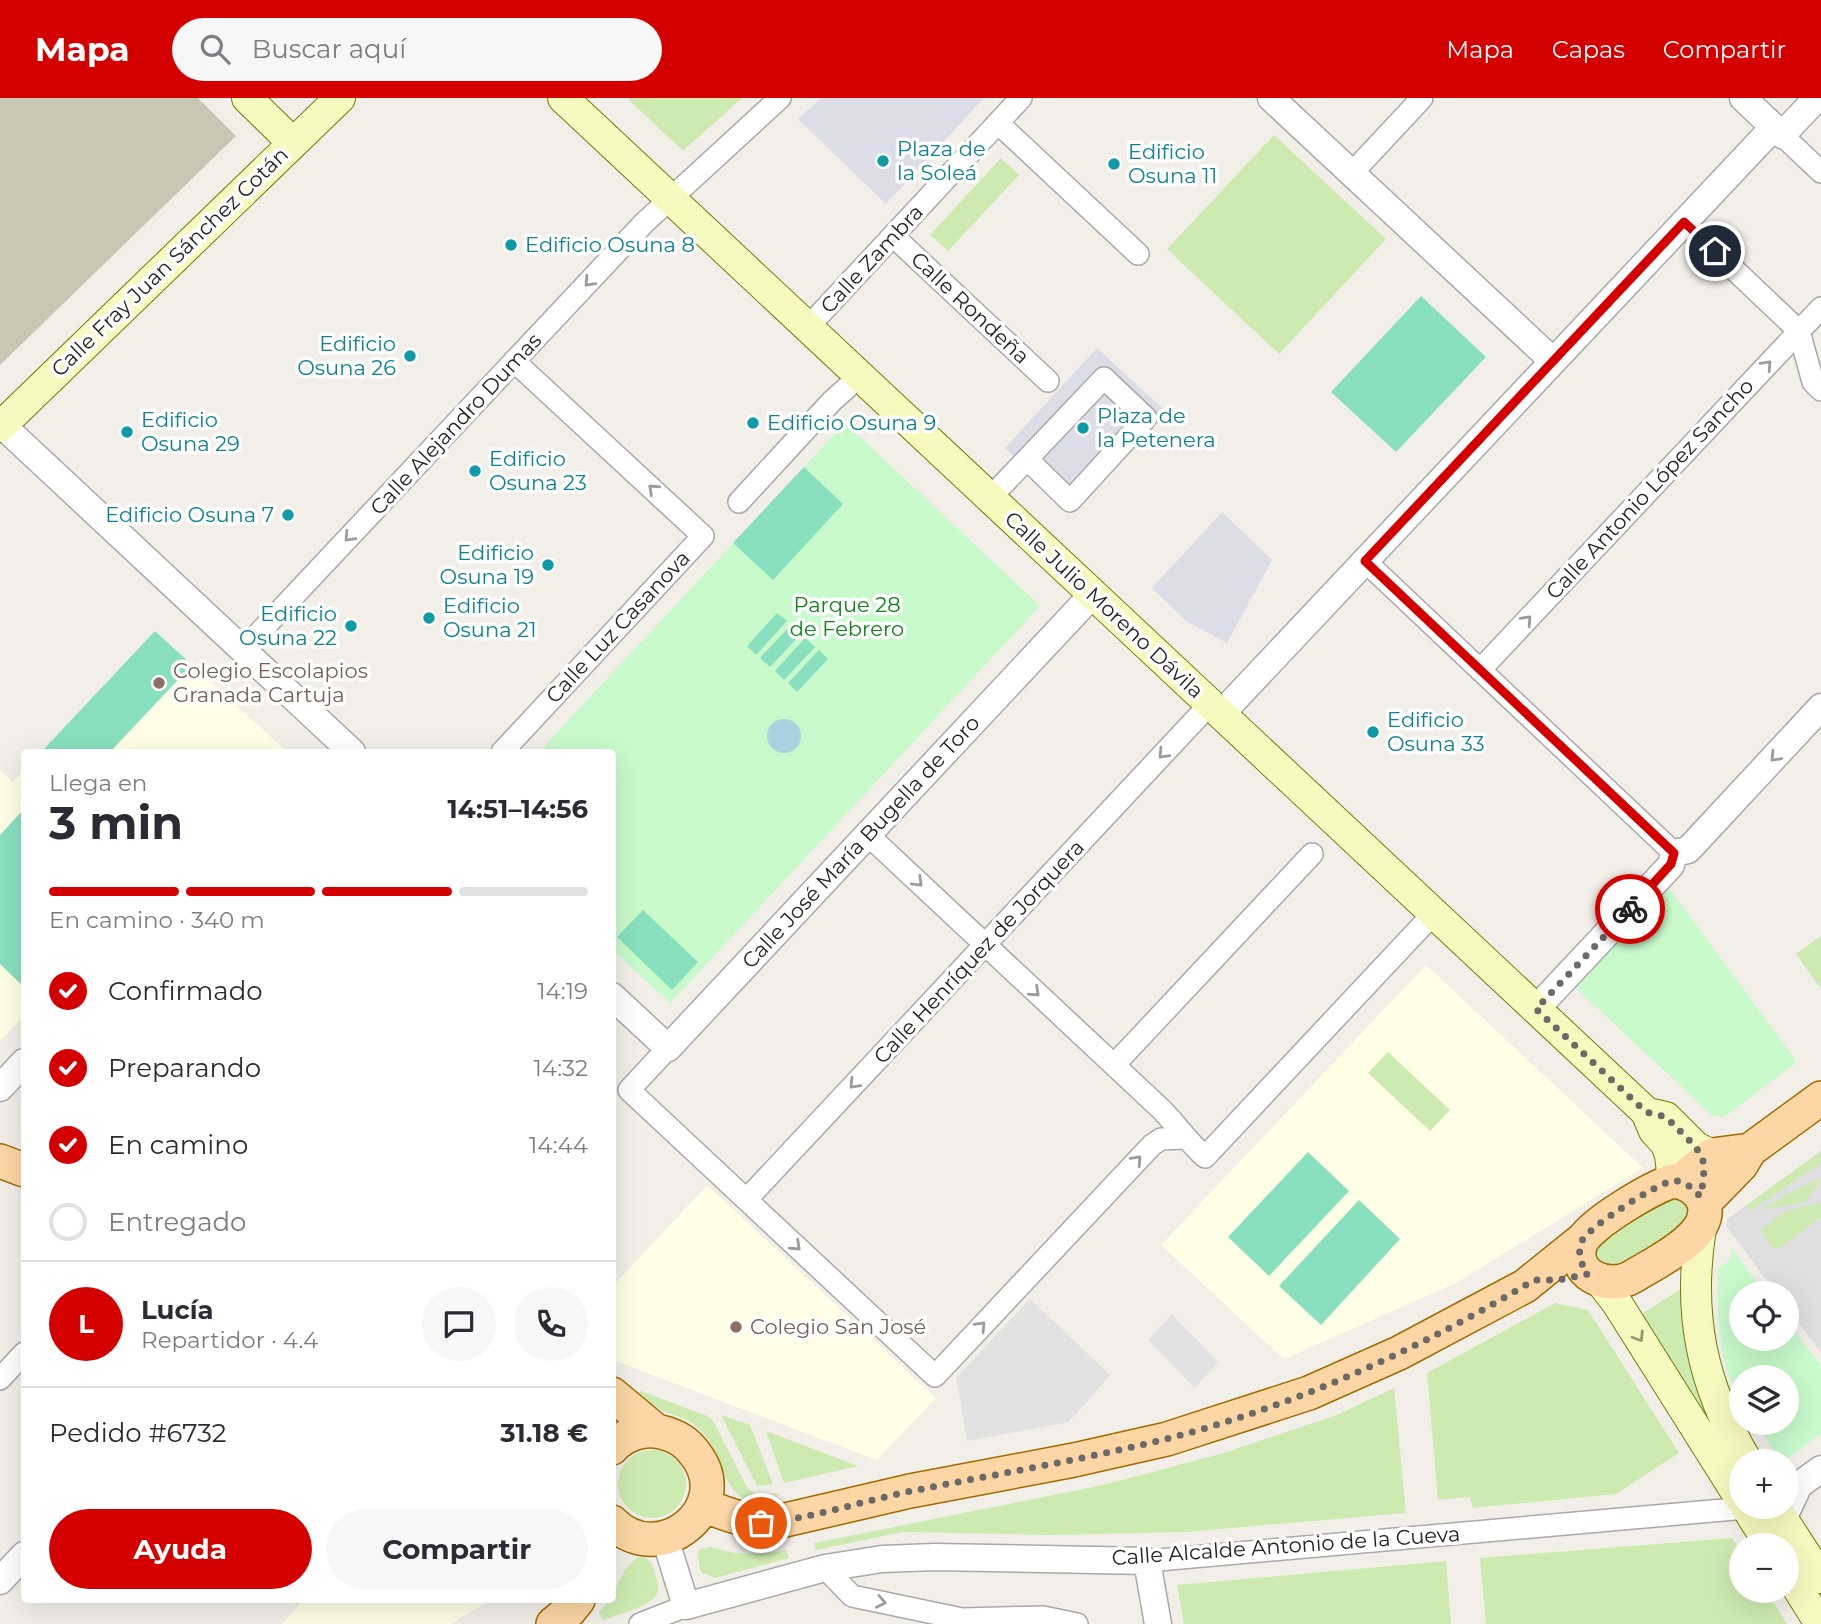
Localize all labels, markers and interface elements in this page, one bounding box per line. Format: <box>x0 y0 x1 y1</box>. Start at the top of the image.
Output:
search box <box>172 18 662 81</box>
text: Mapa <box>35 29 130 69</box>
icon: search <box>196 30 234 68</box>
text: Buscar aquí <box>252 33 406 65</box>
text: Mapa <box>1446 35 1514 64</box>
text: Capas <box>1552 35 1625 64</box>
text: Compartir <box>1663 35 1786 64</box>
place label: Plaza de la Soleá <box>897 136 986 185</box>
place label: Edificio Osuna 11 <box>1128 139 1217 188</box>
street label: Calle Fray Juan Sánchez Cotán <box>46 142 293 382</box>
marker: Plaza de la Soleá <box>875 153 891 169</box>
marker: Edificio Osuna 11 <box>1106 156 1122 172</box>
street label: Calle Zambra <box>815 199 928 318</box>
pin <box>1685 221 1745 281</box>
place label: Edificio Osuna 8 <box>525 232 695 257</box>
icon: home <box>1696 232 1734 270</box>
marker: Edificio Osuna 8 <box>503 237 519 253</box>
street label: Calle Rondeña <box>906 246 1035 369</box>
one-way arrow <box>584 274 597 287</box>
street label: Calle Alejandro Dumas <box>365 328 546 520</box>
place label: Edificio Osuna 26 <box>297 331 396 380</box>
marker: Edificio Osuna 26 <box>402 348 418 364</box>
one-way arrow <box>1758 360 1771 373</box>
street label: Calle Antonio López Sancho <box>1541 373 1759 604</box>
place label: Plaza de la Petenera <box>1097 403 1216 452</box>
place label: Edificio Osuna 29 <box>141 407 240 456</box>
place label: Edificio Osuna 9 <box>767 410 936 435</box>
marker: Edificio Osuna 9 <box>745 415 761 431</box>
marker: Plaza de la Petenera <box>1075 420 1091 436</box>
marker: Edificio Osuna 29 <box>119 424 135 440</box>
place label: Edificio Osuna 23 <box>489 446 587 495</box>
marker: Edificio Osuna 23 <box>467 463 483 479</box>
one-way arrow <box>648 485 661 498</box>
place label: Edificio Osuna 7 <box>105 502 274 527</box>
street label: Calle Julio Moreno Dávila <box>1000 506 1209 703</box>
marker: Edificio Osuna 7 <box>280 507 296 523</box>
one-way arrow <box>344 529 357 542</box>
place label: Edificio Osuna 19 <box>440 540 534 589</box>
street label: Calle Luz Casanova <box>541 545 695 708</box>
marker: Edificio Osuna 19 <box>540 557 556 573</box>
park label: Parque 28 de Febrero <box>790 592 904 641</box>
place label: Edificio Osuna 21 <box>443 593 537 642</box>
place label: Edificio Osuna 22 <box>239 601 337 650</box>
marker: Edificio Osuna 21 <box>421 610 437 626</box>
one-way arrow <box>1518 615 1531 628</box>
marker: Edificio Osuna 22 <box>343 618 359 634</box>
place label: Colegio Escolapios Granada Cartuja <box>173 658 368 707</box>
marker: Colegio Escolapios Granada Cartuja <box>151 675 167 691</box>
place label: Edificio Osuna 33 <box>1387 707 1485 756</box>
street label: Calle José María Bugella de Toro <box>737 710 985 973</box>
marker: Edificio Osuna 33 <box>1365 724 1381 740</box>
one-way arrow <box>1159 746 1172 759</box>
one-way arrow <box>1770 749 1783 762</box>
text: Llega en <box>49 769 147 797</box>
text: 14:51–14:56 <box>448 793 588 825</box>
text: 3 min <box>49 794 183 851</box>
street label: Calle Henríquez de Jorquera <box>868 835 1089 1069</box>
one-way arrow <box>910 873 923 886</box>
courier <box>1595 874 1665 944</box>
icon: bike <box>1611 890 1649 928</box>
text: En camino · 340 m <box>49 906 265 934</box>
icon: check <box>49 972 87 1010</box>
text: Confirmado <box>108 975 263 1007</box>
text: 14:19 <box>537 977 588 1005</box>
one-way arrow <box>1027 984 1040 996</box>
icon: check <box>49 1049 87 1087</box>
text: Preparando <box>108 1052 261 1084</box>
text: 14:32 <box>534 1054 588 1082</box>
one-way arrow <box>850 1076 863 1089</box>
icon: check <box>49 1126 87 1164</box>
text: En camino <box>108 1129 248 1161</box>
text: 14:44 <box>529 1131 588 1159</box>
one-way arrow <box>1129 1155 1142 1168</box>
text: Entregado <box>108 1206 246 1238</box>
one-way arrow <box>788 1237 801 1250</box>
map controls <box>1729 1281 1799 1603</box>
button: locate <box>1729 1281 1799 1351</box>
button: chat <box>422 1287 496 1361</box>
button: phone <box>514 1287 588 1361</box>
text: Lucía <box>141 1294 214 1326</box>
text: L <box>78 1308 94 1340</box>
place label: Colegio San José <box>750 1314 926 1339</box>
marker: Colegio San José <box>728 1319 744 1335</box>
one-way arrow <box>973 1321 986 1334</box>
text: Repartidor · 4.4 <box>141 1326 318 1354</box>
one-way arrow <box>1630 1329 1643 1342</box>
button: layers <box>1729 1365 1799 1435</box>
text: Pedido #6732 <box>49 1417 227 1449</box>
text: 31.18 € <box>500 1417 588 1449</box>
button: + <box>1729 1449 1799 1519</box>
pin <box>731 1493 791 1553</box>
icon: bag <box>742 1504 780 1542</box>
button: Ayuda <box>49 1509 312 1589</box>
button: Compartir <box>326 1509 588 1589</box>
street label: Calle Alcalde Antonio de la Cueva <box>1111 1521 1461 1570</box>
button: − <box>1729 1533 1799 1603</box>
one-way arrow <box>875 1594 887 1609</box>

